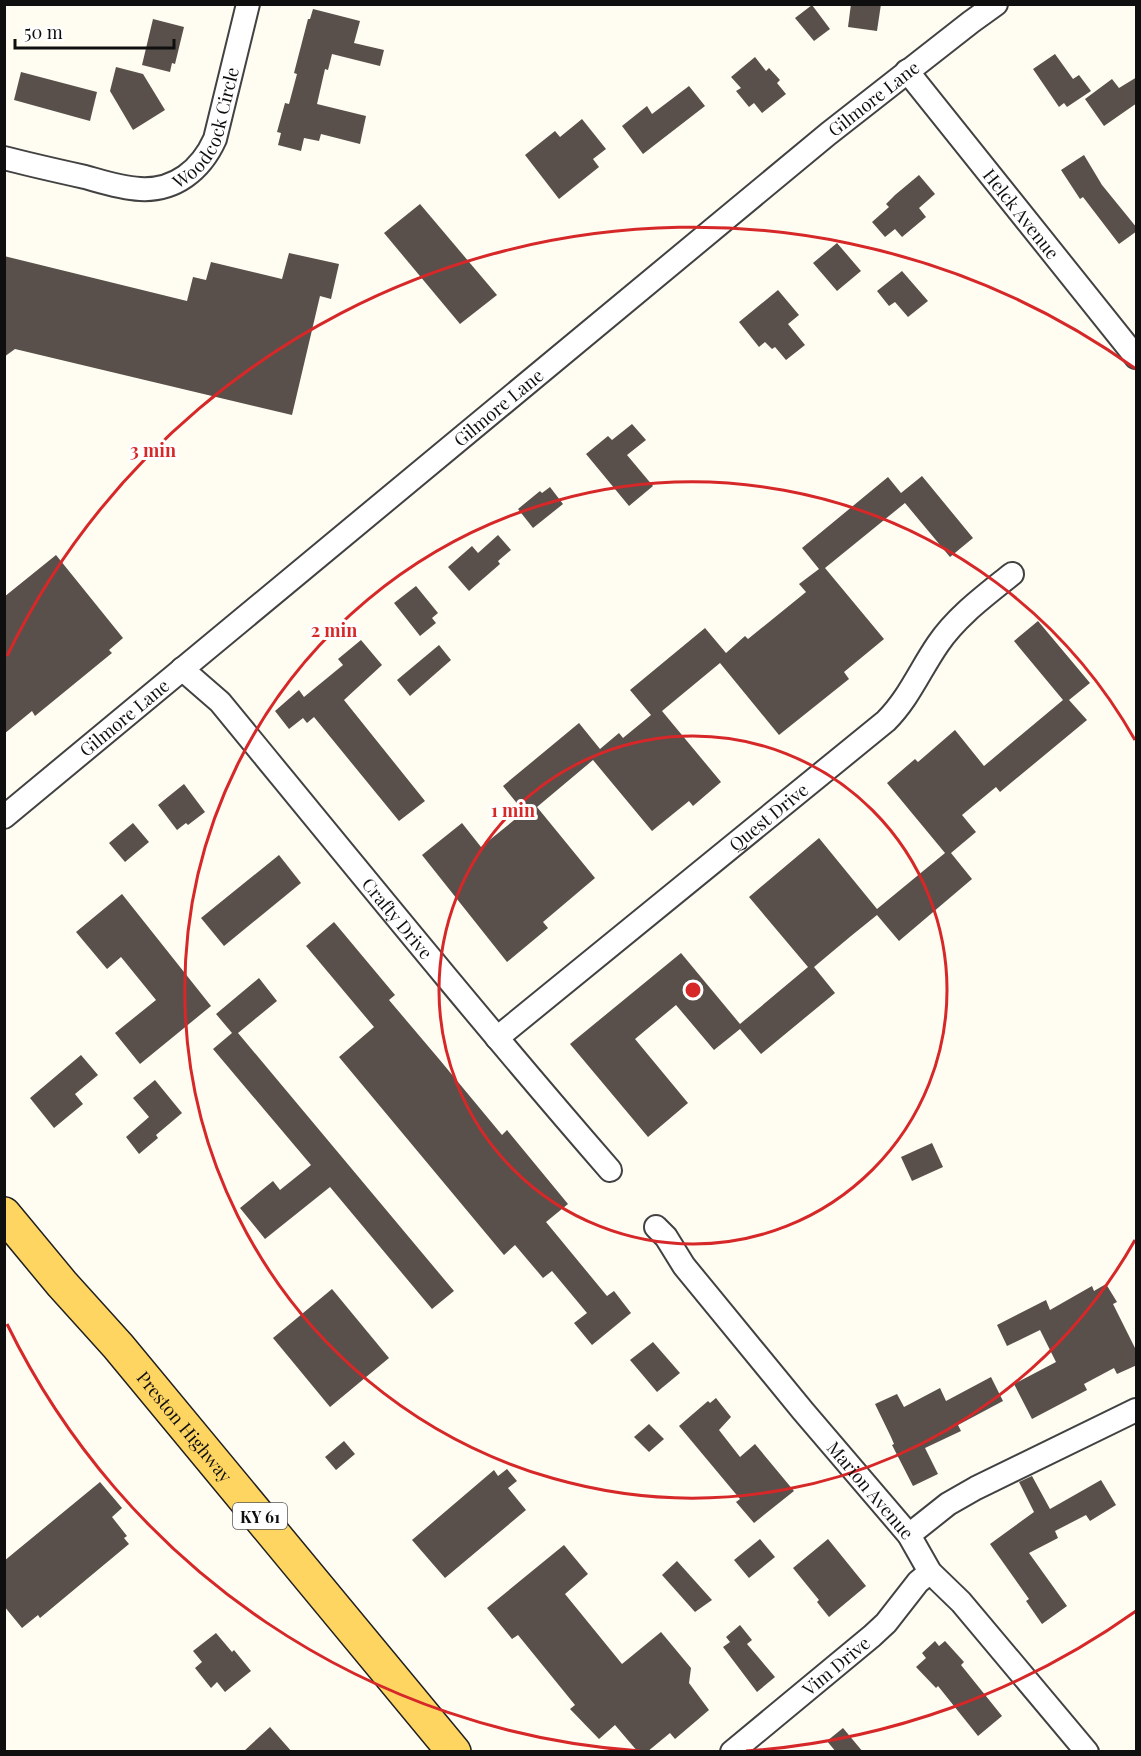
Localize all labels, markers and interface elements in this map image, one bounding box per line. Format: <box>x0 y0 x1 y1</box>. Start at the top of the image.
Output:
scale bar <box>15 12 174 50</box>
text: 50 m <box>24 20 63 44</box>
street label: Gilmore Lane <box>823 55 924 142</box>
street label: Woodcock Circle <box>167 65 244 194</box>
street label: Helck Avenue <box>978 164 1065 264</box>
street label: Gilmore Lane <box>448 363 548 452</box>
text: 3 min <box>130 438 176 462</box>
text: 2 min <box>311 618 357 642</box>
street label: Gilmore Lane <box>74 673 174 762</box>
street label: Quest Drive <box>724 777 813 856</box>
text: 1 min <box>491 798 535 822</box>
street label: Crafty Drive <box>357 872 438 964</box>
centre of rings <box>683 980 703 1000</box>
street label: Preston Highway <box>132 1366 238 1487</box>
street label: Marion Avenue <box>822 1436 919 1544</box>
road number: KY 61 <box>233 1503 287 1529</box>
street label: Vim Drive <box>796 1631 875 1701</box>

